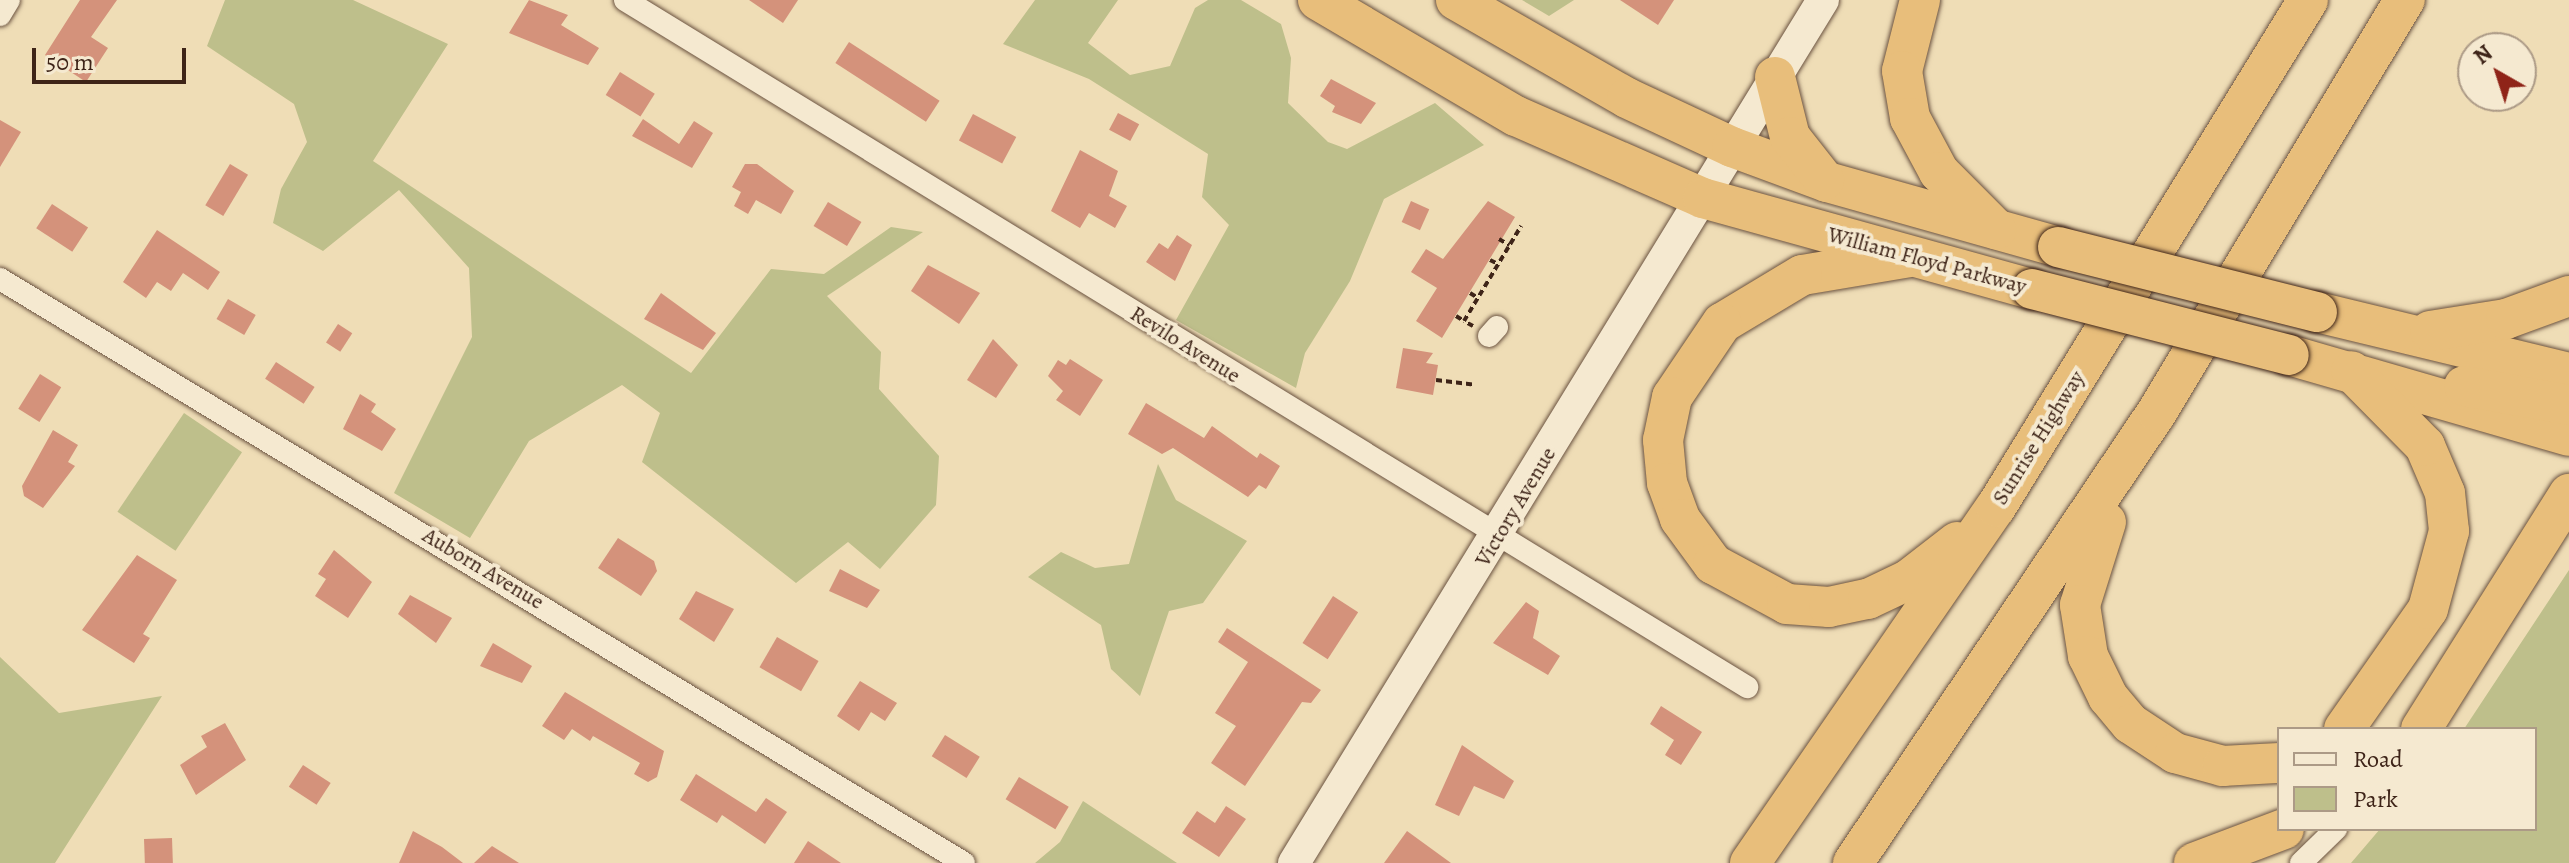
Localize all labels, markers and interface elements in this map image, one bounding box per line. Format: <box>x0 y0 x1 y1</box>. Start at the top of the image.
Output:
scale bar <box>36 32 190 82</box>
north arrow <box>2457 32 2537 112</box>
text: N <box>2467 38 2499 72</box>
text: 50 m <box>46 46 94 78</box>
street label: William Floyd Parkway <box>1825 222 2029 300</box>
street label: Revilo Avenue <box>1125 301 1245 389</box>
street label: Sunrise Highway <box>1987 366 2091 510</box>
street label: Victory Avenue <box>1470 442 1562 572</box>
street label: Auborn Avenue <box>418 522 548 616</box>
legend <box>2277 727 2537 831</box>
text: Road <box>2353 743 2403 775</box>
text: Park <box>2353 783 2398 815</box>

